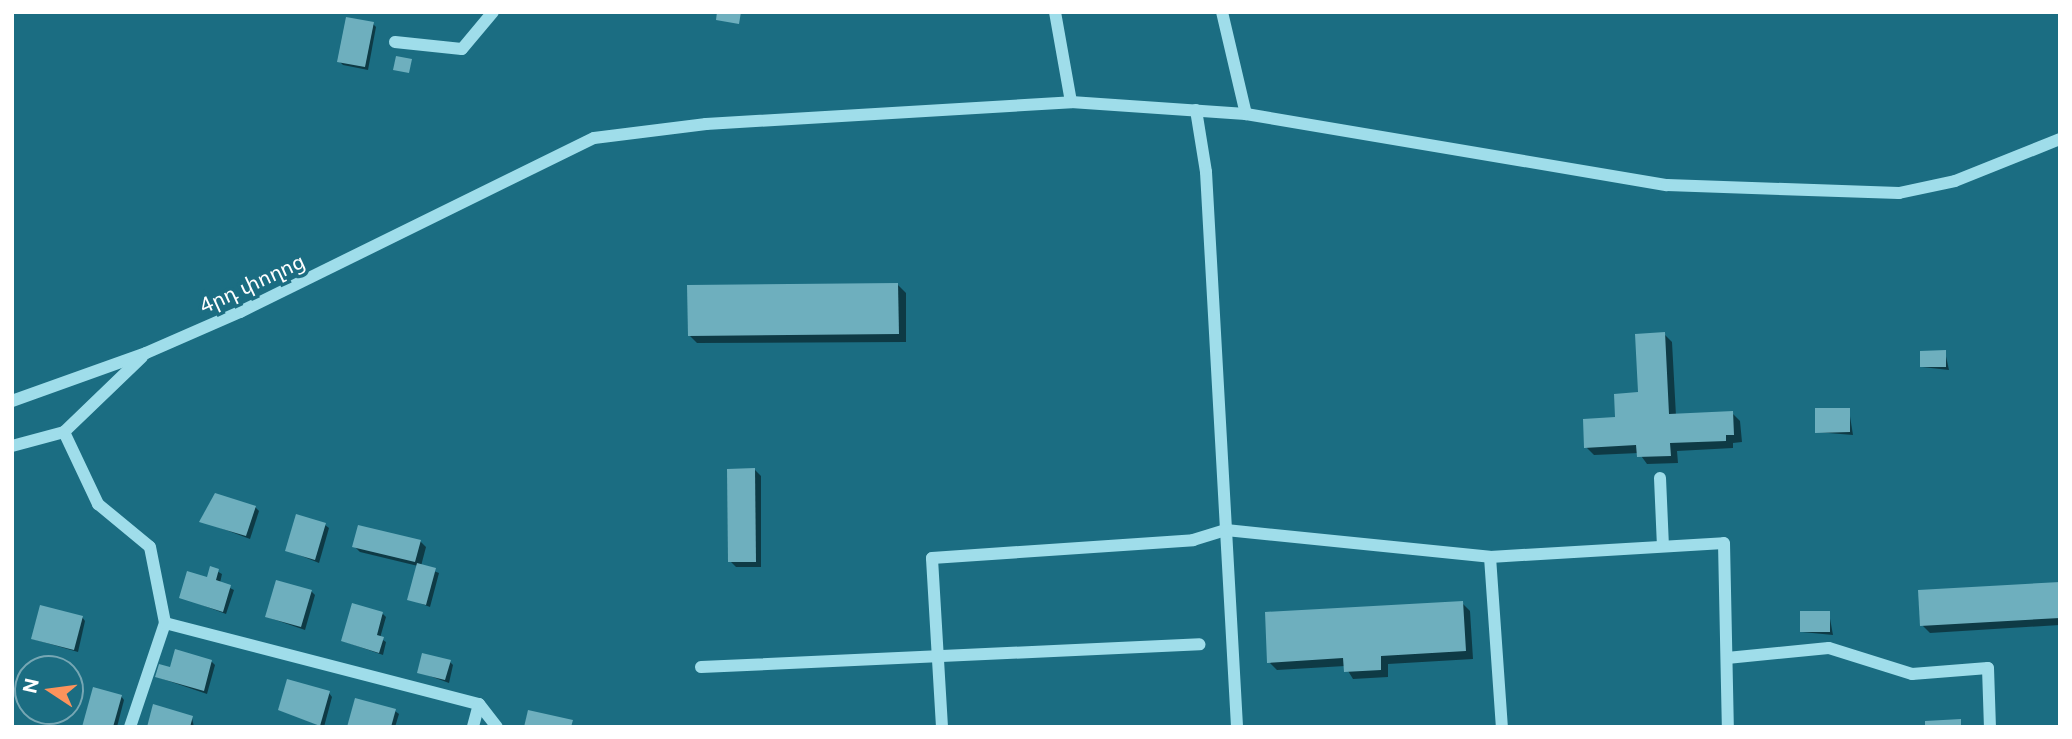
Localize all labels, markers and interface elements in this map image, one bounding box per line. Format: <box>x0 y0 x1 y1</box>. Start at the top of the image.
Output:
street label: 4րդ փողոց <box>195 249 309 319</box>
north arrow <box>14 655 84 725</box>
text: N <box>18 676 43 695</box>

